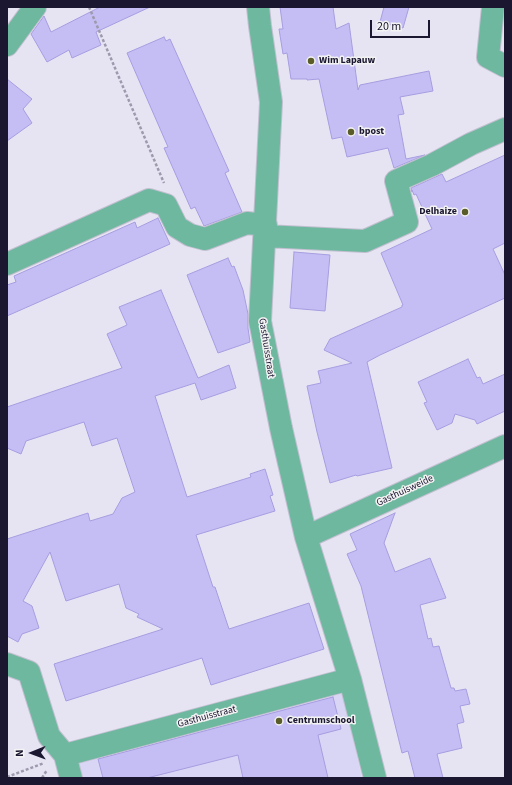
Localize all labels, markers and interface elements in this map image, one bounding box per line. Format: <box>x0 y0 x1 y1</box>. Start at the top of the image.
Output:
scale bar <box>372 12 432 38</box>
text: 20 m <box>377 18 401 35</box>
place label: Wim Lapauw <box>319 55 375 67</box>
marker: Wim Lapauw <box>306 56 316 66</box>
place label: bpost <box>359 126 384 138</box>
marker: bpost <box>346 127 356 137</box>
place label: Delhaize <box>419 206 457 218</box>
marker: Delhaize <box>460 207 470 217</box>
street label: Gasthuisstraat <box>255 317 277 379</box>
street label: Gasthuisweide <box>375 473 435 509</box>
street label: Gasthuisstraat <box>176 703 238 731</box>
place label: Centrumschool <box>287 715 355 727</box>
marker: Centrumschool <box>274 716 284 726</box>
north arrow <box>12 733 52 773</box>
text: N <box>12 749 27 757</box>

